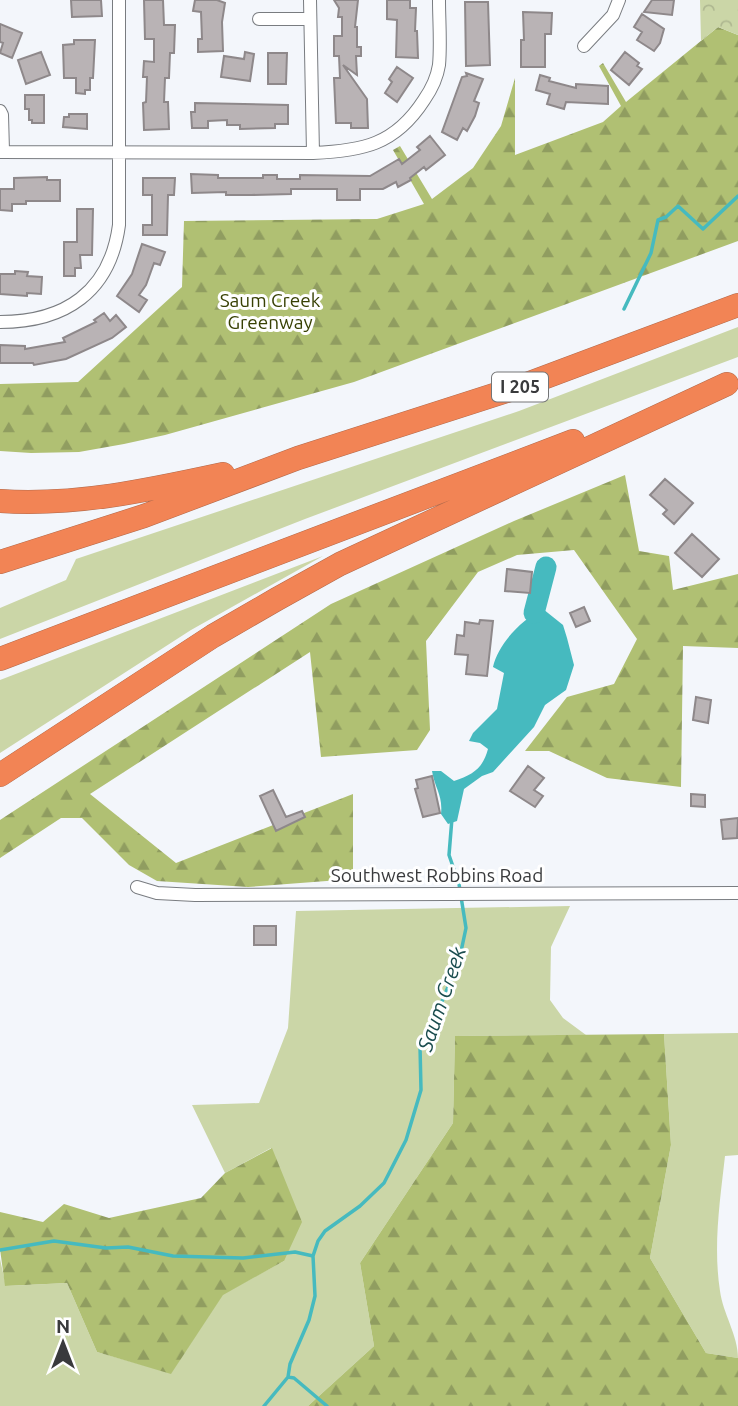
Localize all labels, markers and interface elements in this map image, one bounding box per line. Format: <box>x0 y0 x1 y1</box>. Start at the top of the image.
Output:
park label: Saum Creek Greenway <box>220 289 321 333</box>
road number: I 205 <box>492 372 548 402</box>
street label: Southwest Robbins Road <box>331 864 543 886</box>
water label: Saum Creek <box>412 943 470 1055</box>
north arrow <box>28 1308 98 1378</box>
text: N <box>56 1315 70 1337</box>

